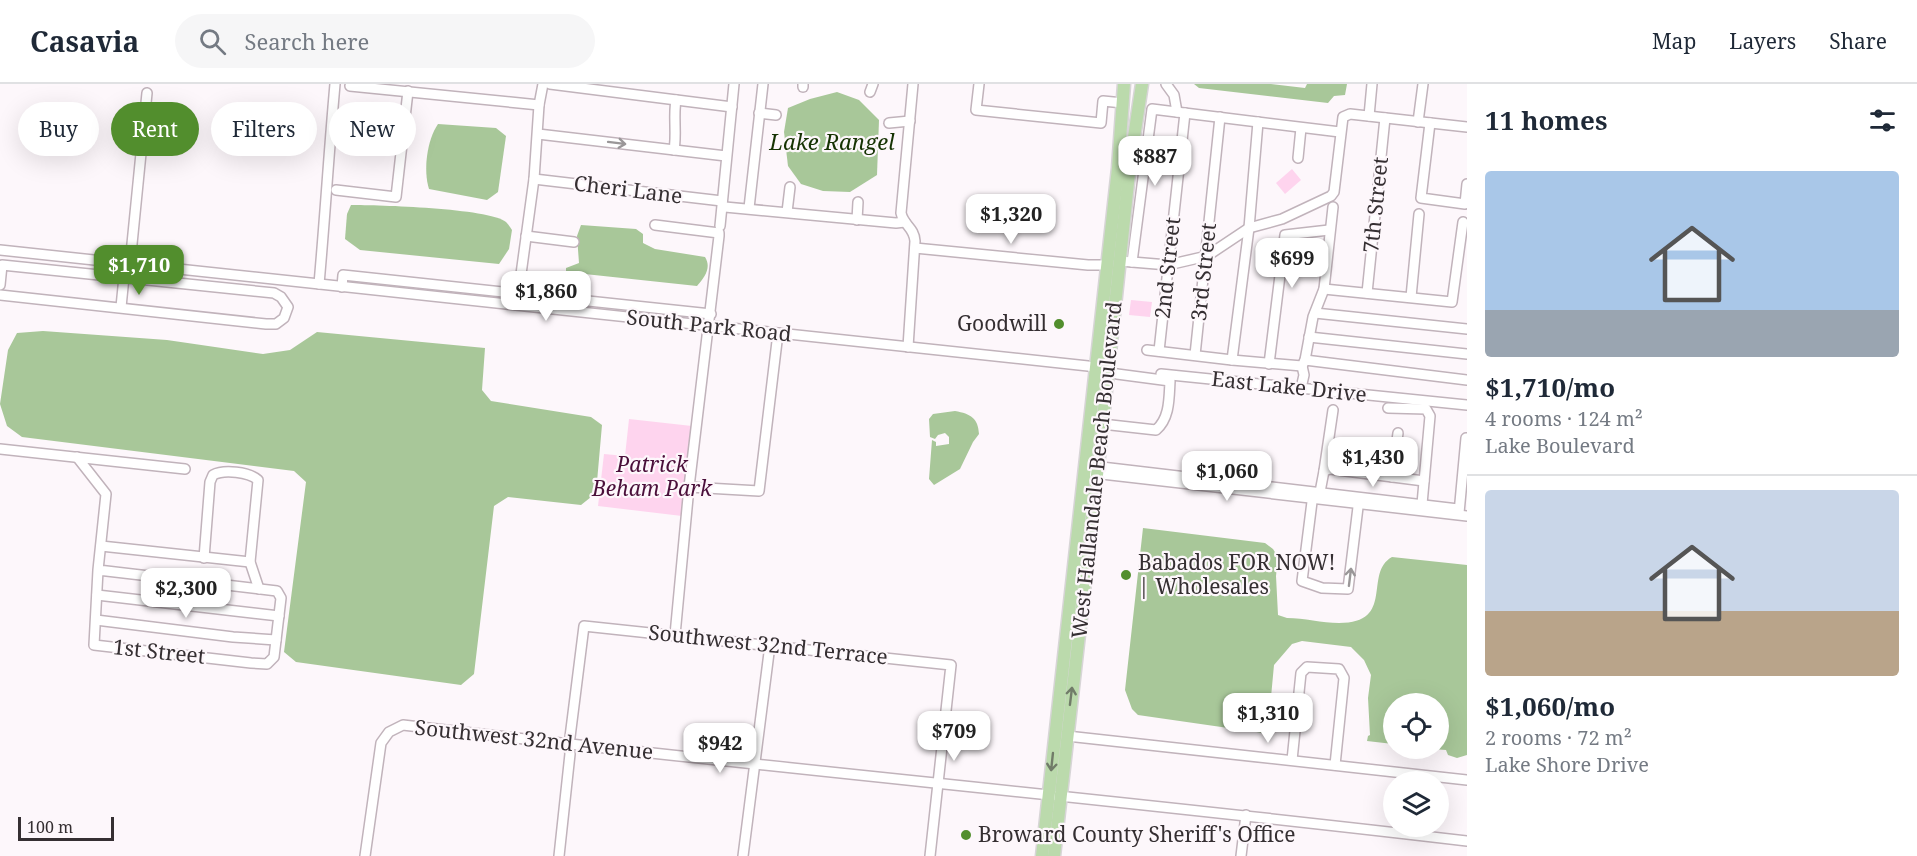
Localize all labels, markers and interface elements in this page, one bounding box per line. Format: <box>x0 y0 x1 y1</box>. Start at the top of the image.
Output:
search box <box>175 14 595 68</box>
text: Casavia <box>30 22 139 60</box>
icon: search <box>196 25 229 58</box>
text: Search here <box>244 26 369 56</box>
text: Map <box>1652 27 1696 55</box>
text: Layers <box>1729 27 1796 55</box>
text: Share <box>1829 27 1887 55</box>
chip: Buy <box>18 102 99 156</box>
chip: Rent <box>111 102 199 156</box>
chip: Filters <box>211 102 317 156</box>
chip: New <box>329 102 416 156</box>
text: 11 homes <box>1485 102 1607 138</box>
icon: filters <box>1866 104 1899 137</box>
water label: Lake Rangel <box>768 126 895 156</box>
pin: $887 <box>1119 136 1191 187</box>
one-way arrow <box>606 138 626 149</box>
text: $887 <box>1132 142 1178 169</box>
street label: 7th Street <box>1356 155 1394 254</box>
street label: Cheri Lane <box>572 168 684 210</box>
pin: $1,320 <box>962 194 1060 245</box>
text: $1,320 <box>980 200 1042 227</box>
icon: home <box>1638 210 1746 318</box>
street label: 2nd Street <box>1148 216 1186 320</box>
street label: 3rd Street <box>1184 221 1222 322</box>
pin: $699 <box>1256 238 1328 289</box>
text: $699 <box>1269 244 1315 271</box>
pin: $1,710 <box>90 245 188 296</box>
text: $1,710 <box>108 251 170 278</box>
pin: $1,860 <box>497 271 595 322</box>
text: $1,860 <box>515 277 577 304</box>
street label: West Hallandale Beach Boulevard <box>1064 300 1128 640</box>
street label: South Park Road <box>625 302 793 348</box>
place label: Goodwill <box>957 309 1047 337</box>
marker: Goodwill <box>1052 317 1066 331</box>
street label: East Lake Drive <box>1210 364 1368 408</box>
text: $1,710/mo <box>1485 369 1615 405</box>
text: 4 rooms · 124 m² <box>1485 405 1643 432</box>
text: Lake Boulevard <box>1485 432 1635 459</box>
pin: $1,430 <box>1324 437 1422 488</box>
text: $1,430 <box>1342 443 1404 470</box>
park label: Patrick Beham Park <box>591 450 713 502</box>
pin: $1,060 <box>1178 451 1276 502</box>
text: $1,060 <box>1196 457 1258 484</box>
icon: home <box>1638 529 1746 637</box>
place label: Babados FOR NOW! | Wholesales <box>1138 548 1336 600</box>
one-way arrow <box>1344 567 1355 587</box>
pin: $2,300 <box>137 568 235 619</box>
marker: Babados FOR NOW! | Wholesales <box>1119 568 1133 582</box>
text: $2,300 <box>155 574 217 601</box>
street label: Southwest 32nd Terrace <box>647 618 889 670</box>
street label: 1st Street <box>112 632 207 670</box>
one-way arrow <box>1066 686 1077 706</box>
text: $1,060/mo <box>1485 688 1615 724</box>
pin: $1,310 <box>1219 693 1317 744</box>
map controls <box>1383 693 1449 837</box>
button: locate <box>1383 693 1449 759</box>
text: $1,310 <box>1237 699 1299 726</box>
pin: $709 <box>918 711 990 762</box>
street label: Southwest 32nd Avenue <box>413 713 655 765</box>
text: $709 <box>931 717 977 744</box>
pin: $942 <box>684 723 756 774</box>
text: 2 rooms · 72 m² <box>1485 724 1632 751</box>
text: $942 <box>697 729 743 756</box>
text: Lake Shore Drive <box>1485 751 1649 778</box>
one-way arrow <box>1046 752 1057 771</box>
button: layers <box>1383 771 1449 837</box>
scale bar <box>18 814 114 842</box>
text: 100 m <box>27 816 73 838</box>
place label: Broward County Sheriff's Office <box>978 820 1295 848</box>
marker: Broward County Sheriff's Office <box>959 828 973 842</box>

